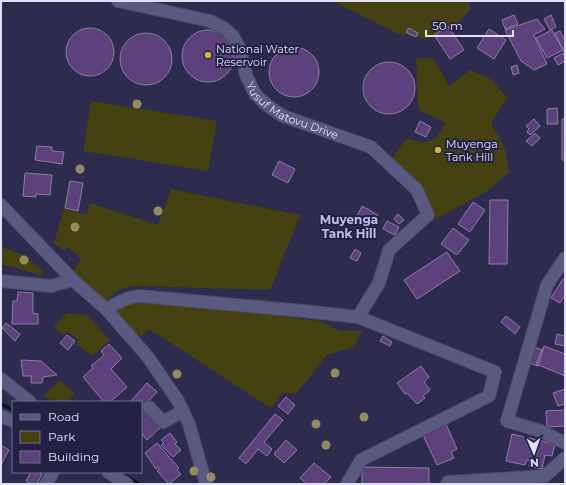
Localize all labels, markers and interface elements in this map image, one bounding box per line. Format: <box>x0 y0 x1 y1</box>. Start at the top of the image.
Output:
scale bar <box>426 12 513 38</box>
text: 50 m <box>432 18 463 33</box>
place label: National Water Reservoir <box>216 42 299 69</box>
marker: National Water Reservoir <box>203 50 213 60</box>
street label: Yusuf Matovu Drive <box>243 80 341 142</box>
place label: Muyenga Tank Hill <box>446 137 498 164</box>
marker: Muyenga Tank Hill <box>433 145 443 155</box>
district label: Muyenga Tank Hill <box>320 212 378 241</box>
legend <box>12 401 142 473</box>
text: Road <box>48 409 79 424</box>
text: Park <box>48 429 76 444</box>
north arrow <box>514 433 554 473</box>
text: Building <box>48 449 99 464</box>
text: N <box>530 456 539 470</box>

